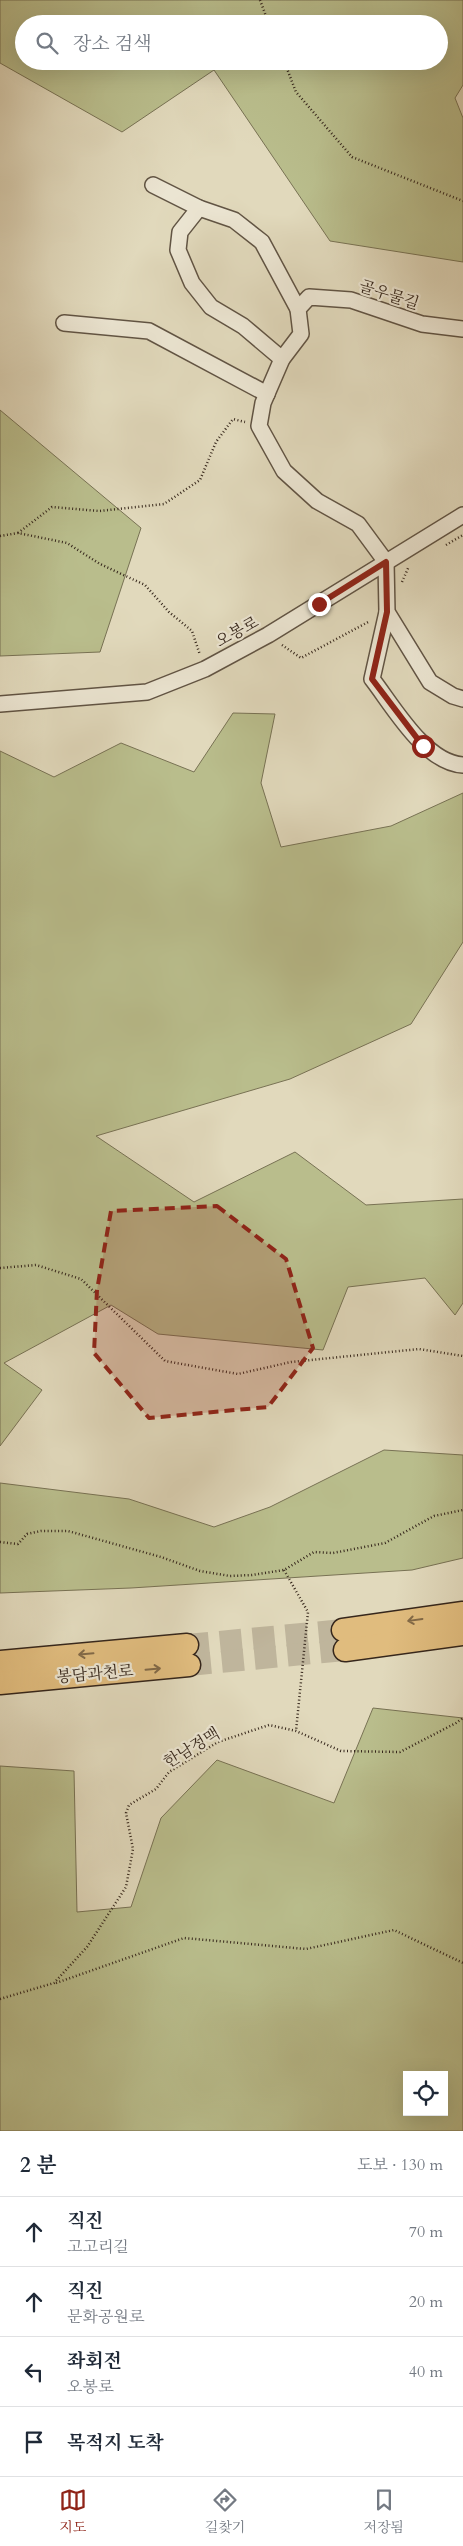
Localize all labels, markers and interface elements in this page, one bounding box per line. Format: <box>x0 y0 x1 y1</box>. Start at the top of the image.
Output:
search box <box>15 15 448 70</box>
icon: search <box>33 29 61 57</box>
text: 장소 검색 <box>73 31 152 57</box>
street label: 골우물길 <box>356 275 422 315</box>
route end <box>308 593 331 616</box>
street label: 오봉로 <box>211 611 263 653</box>
route start <box>412 735 435 758</box>
one-way arrow <box>407 1615 423 1625</box>
one-way arrow <box>79 1649 95 1659</box>
street label: 봉담과천로 <box>56 1660 135 1688</box>
one-way arrow <box>145 1664 161 1674</box>
street label: 한남정맥 <box>160 1723 224 1773</box>
map controls <box>403 2071 448 2116</box>
button: locate <box>403 2071 448 2116</box>
text: 2 분 <box>20 2151 57 2180</box>
text: 도보 · 130 m <box>357 2154 443 2176</box>
text: 직진 <box>67 2208 104 2234</box>
icon: ahead <box>20 2218 48 2246</box>
text: 70 m <box>409 2221 443 2243</box>
text: 고고리길 <box>67 2236 129 2258</box>
text: 직진 <box>67 2278 104 2304</box>
icon: ahead <box>20 2288 48 2316</box>
text: 20 m <box>409 2291 443 2313</box>
text: 문화공원로 <box>67 2306 144 2328</box>
text: 좌회전 <box>67 2348 122 2374</box>
icon: left <box>20 2358 48 2386</box>
text: 40 m <box>409 2361 443 2383</box>
text: 오봉로 <box>67 2376 113 2398</box>
icon: arrive <box>20 2428 48 2456</box>
text: 목적지 도착 <box>67 2430 164 2456</box>
tab: 지도 <box>59 2486 87 2537</box>
tab: 길찾기 <box>205 2486 245 2537</box>
tab: 저장됨 <box>363 2486 404 2537</box>

